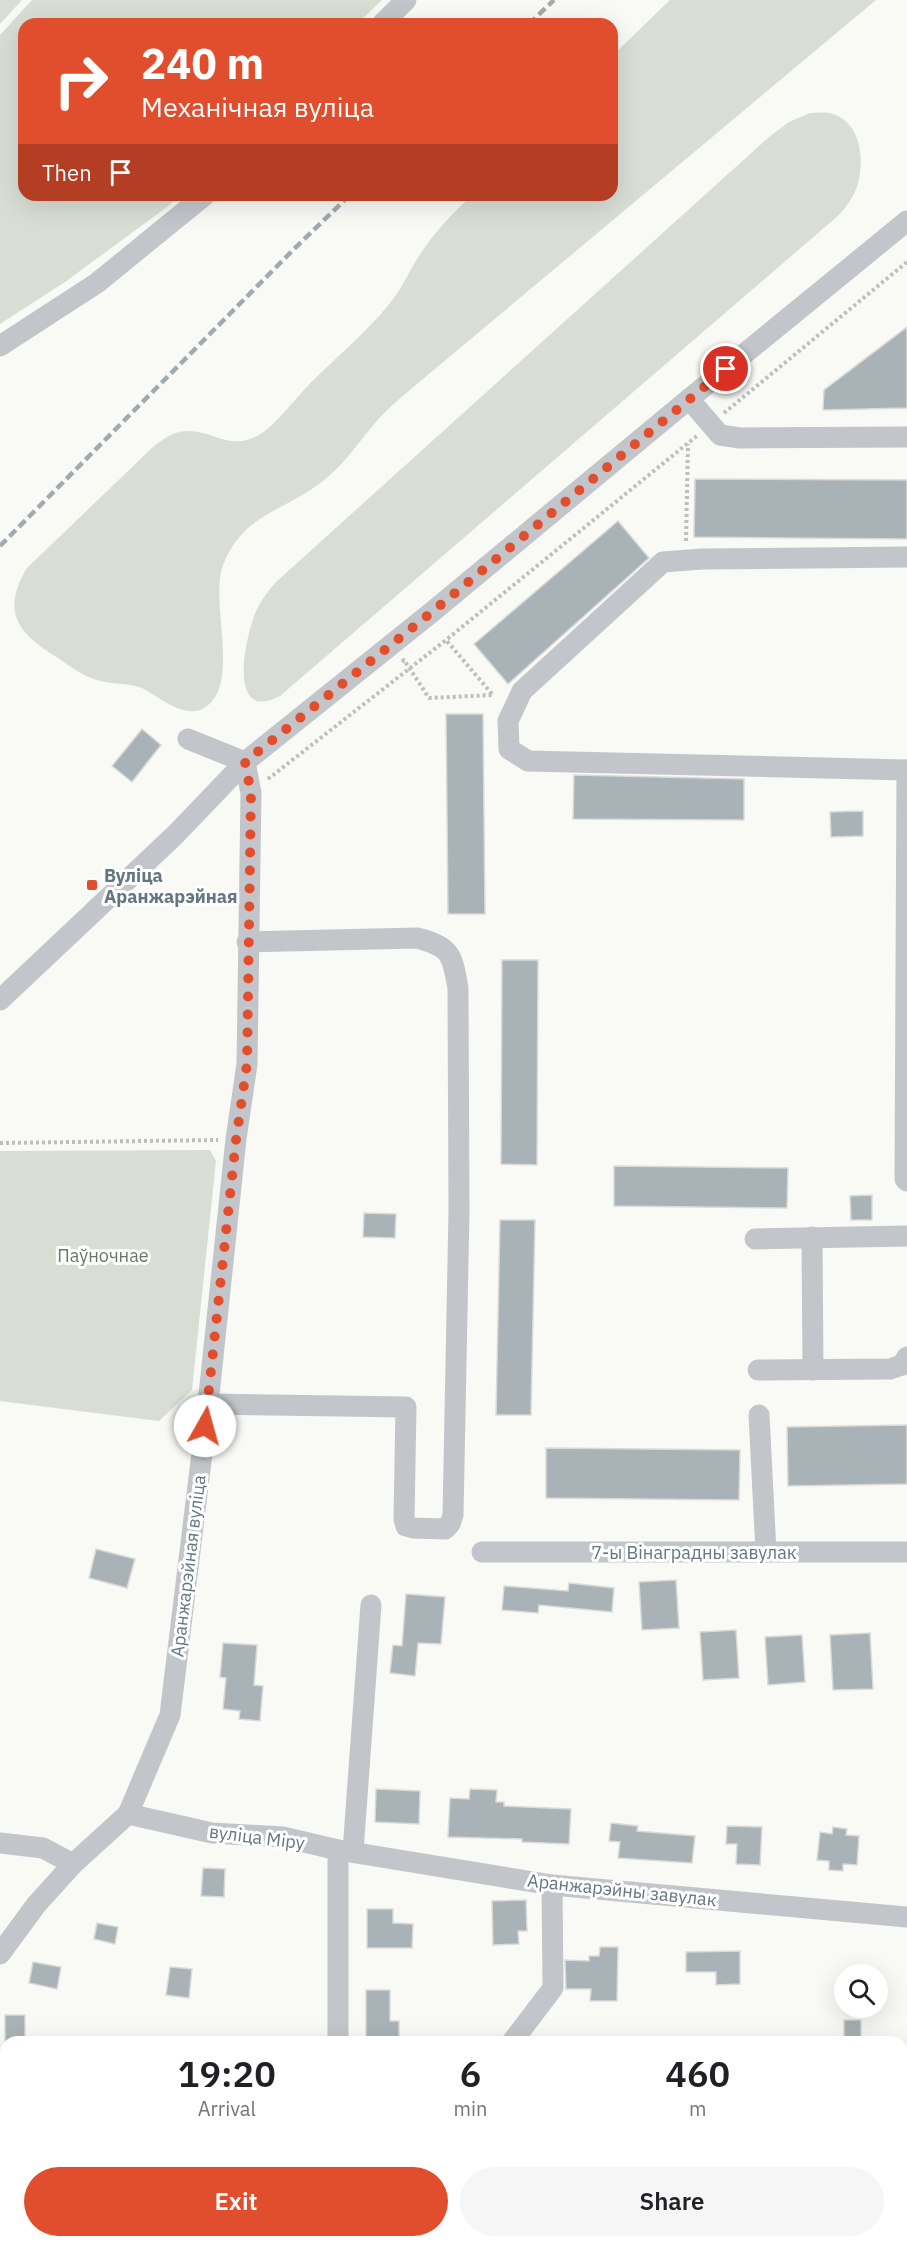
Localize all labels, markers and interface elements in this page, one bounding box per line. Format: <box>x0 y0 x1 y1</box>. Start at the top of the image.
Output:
text: 240 m <box>141 36 264 91</box>
icon: right <box>42 42 120 120</box>
text: Механічная вуліца <box>141 89 374 124</box>
icon: arrive <box>104 156 137 189</box>
text: Then <box>42 158 92 187</box>
pin <box>700 343 751 394</box>
icon: arrive <box>709 352 742 385</box>
place label: Вуліца Аранжарэйная <box>104 864 238 908</box>
marker: Вуліца Аранжарэйная <box>85 878 99 892</box>
park label: Паўночнае <box>57 1244 149 1267</box>
position arrow <box>173 1394 237 1458</box>
street label: Аранжарэйная вуліца <box>165 1473 211 1658</box>
street label: 7-ы Вінаградны завулак <box>591 1541 797 1564</box>
street label: вуліца Міру <box>208 1820 306 1854</box>
street label: Аранжарэйны завулак <box>526 1869 718 1911</box>
map controls <box>834 1964 888 2018</box>
button: search <box>834 1964 888 2018</box>
text: 19:20 <box>178 2050 276 2097</box>
text: 6 <box>460 2050 481 2097</box>
text: 460 <box>665 2050 730 2097</box>
text: Arrival <box>198 2095 256 2122</box>
text: min <box>454 2095 487 2122</box>
text: m <box>689 2095 706 2122</box>
button: Exit <box>24 2167 448 2236</box>
button: Share <box>460 2167 884 2236</box>

